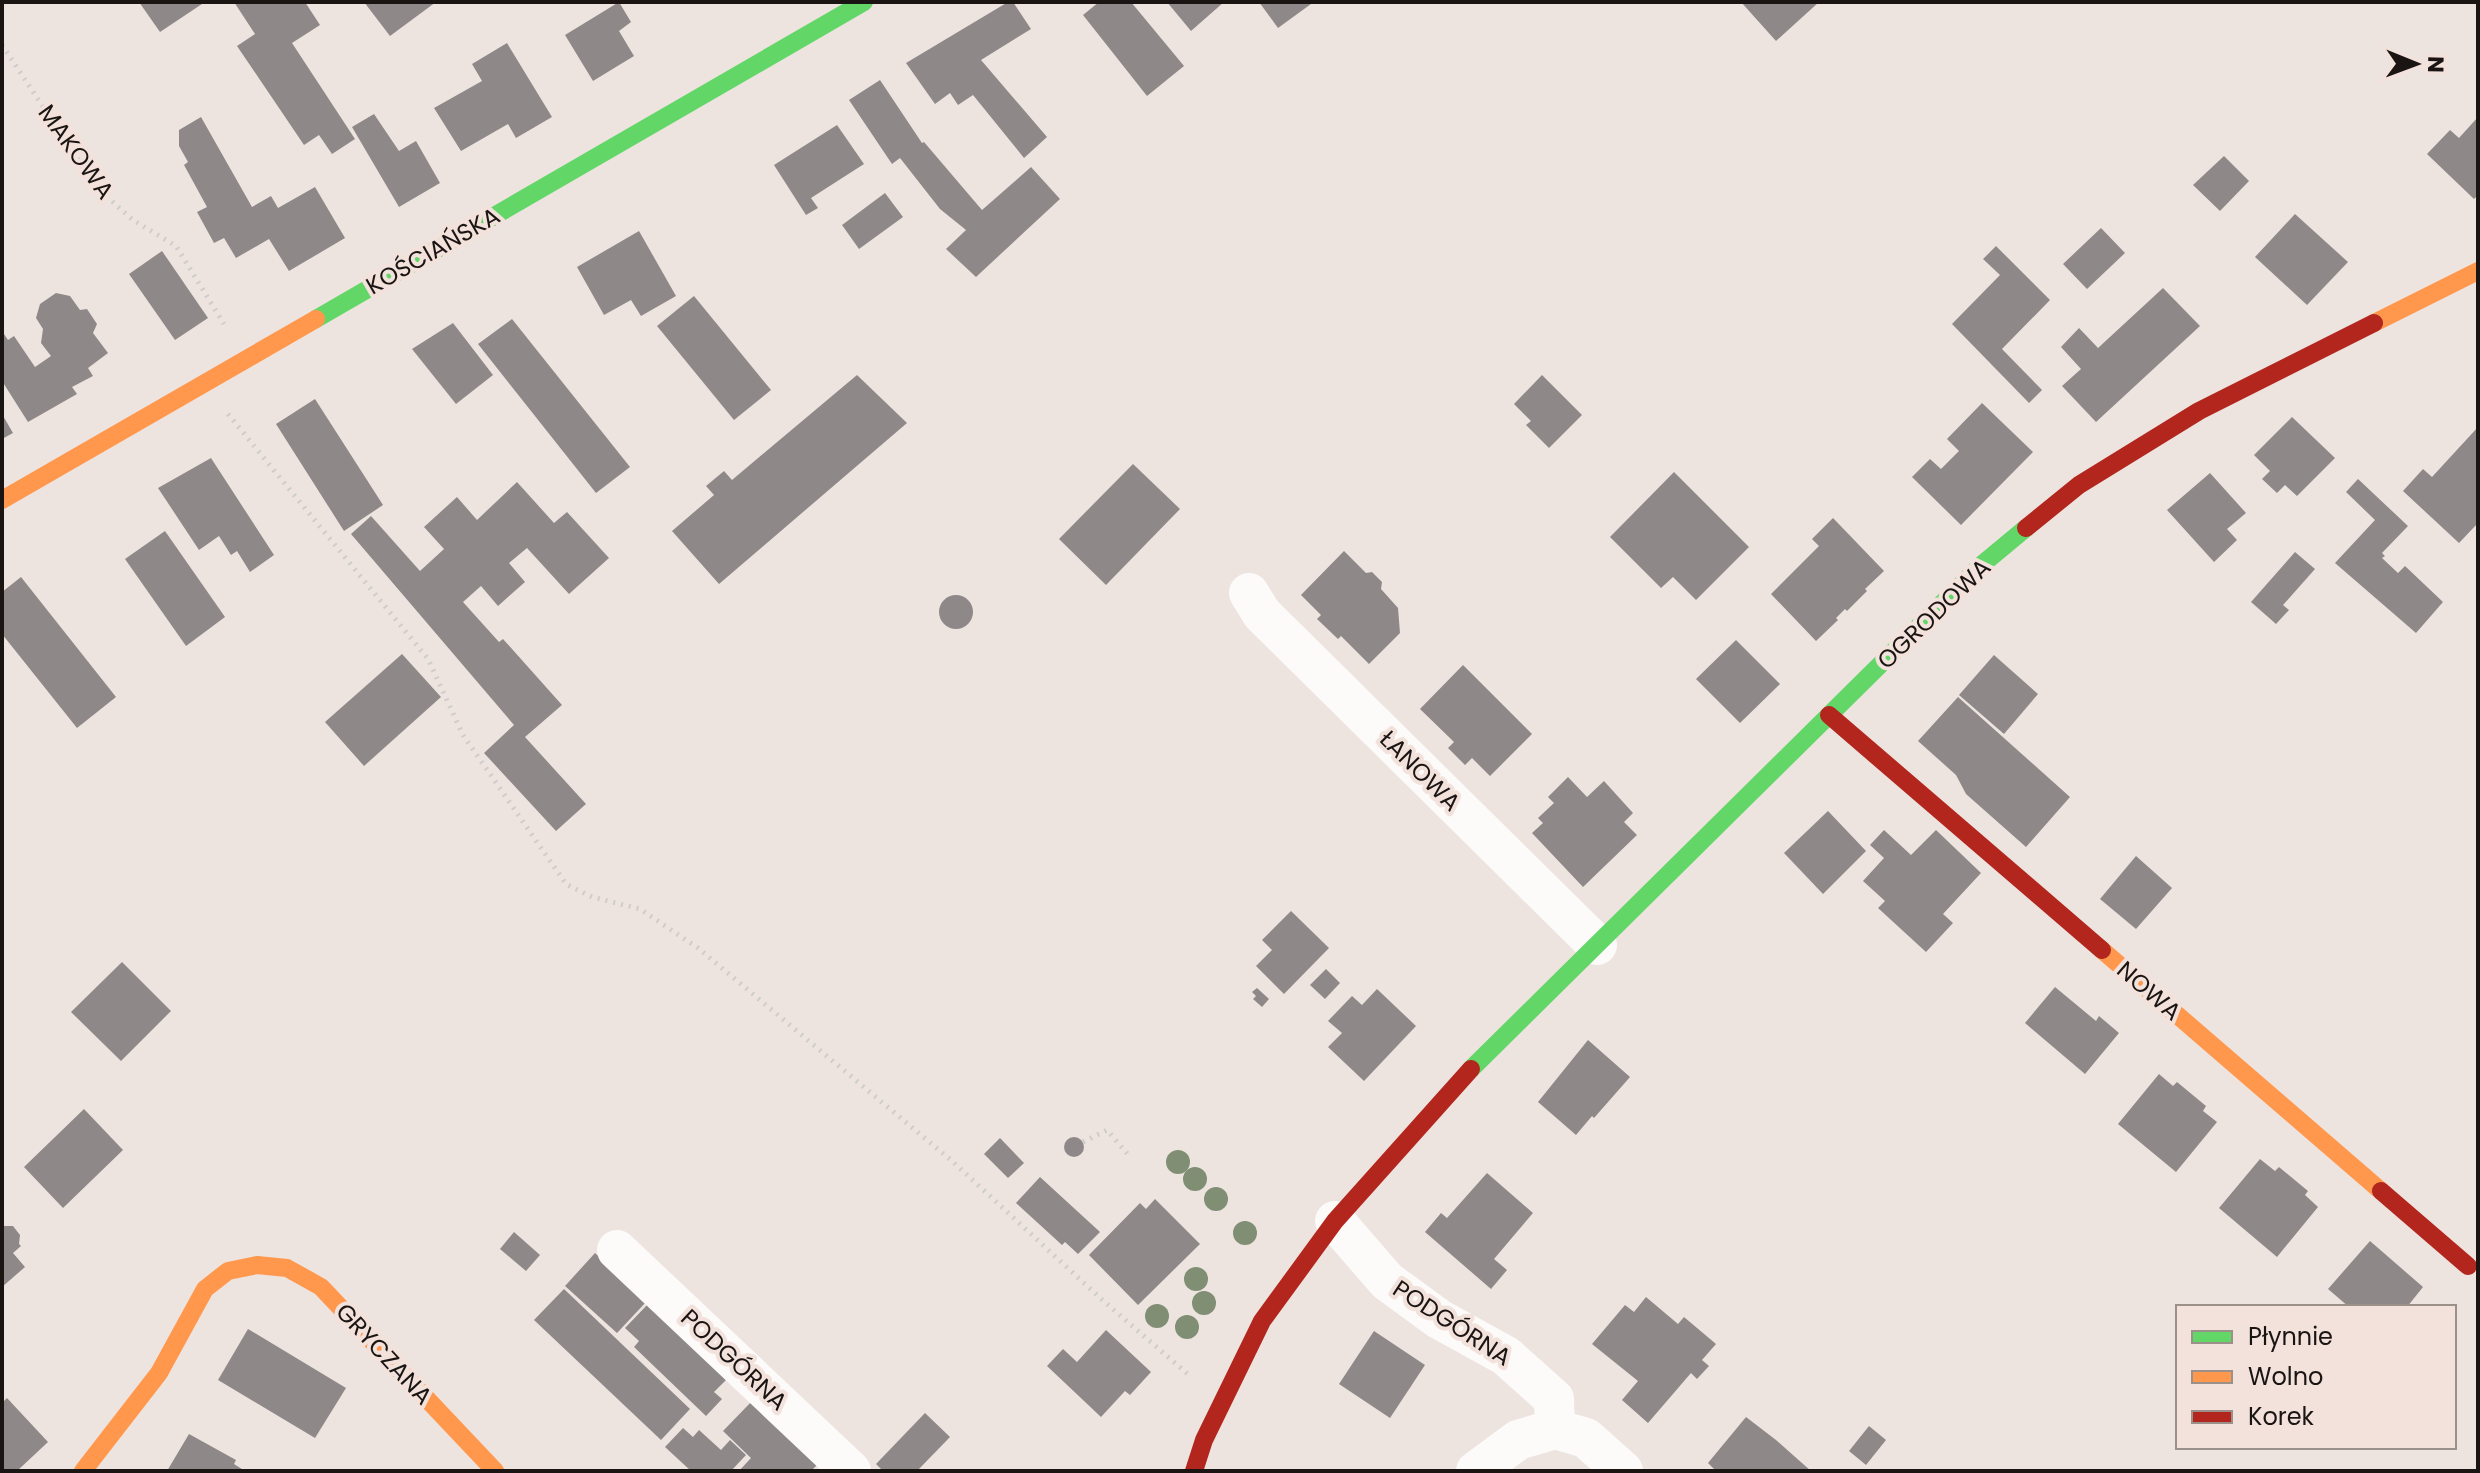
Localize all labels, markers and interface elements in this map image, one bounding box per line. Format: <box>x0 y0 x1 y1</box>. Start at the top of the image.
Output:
north arrow <box>2376 24 2456 104</box>
text: N <box>2420 56 2451 73</box>
street label: MAKOWA <box>31 98 122 206</box>
street label: KOŚCIAŃSKA <box>360 199 506 302</box>
street label: OGRODOWA <box>1870 551 1998 676</box>
street label: ŁANOWA <box>1373 723 1468 818</box>
street label: NOWA <box>2110 953 2189 1028</box>
street label: PODGÓRNA <box>1387 1272 1518 1373</box>
street label: GRYCZANA <box>329 1296 440 1412</box>
street label: PODGÓRNA <box>674 1302 795 1418</box>
legend <box>2176 1305 2456 1449</box>
text: Płynnie <box>2248 1320 2333 1353</box>
text: Wolno <box>2248 1360 2323 1393</box>
text: Korek <box>2248 1400 2315 1433</box>

